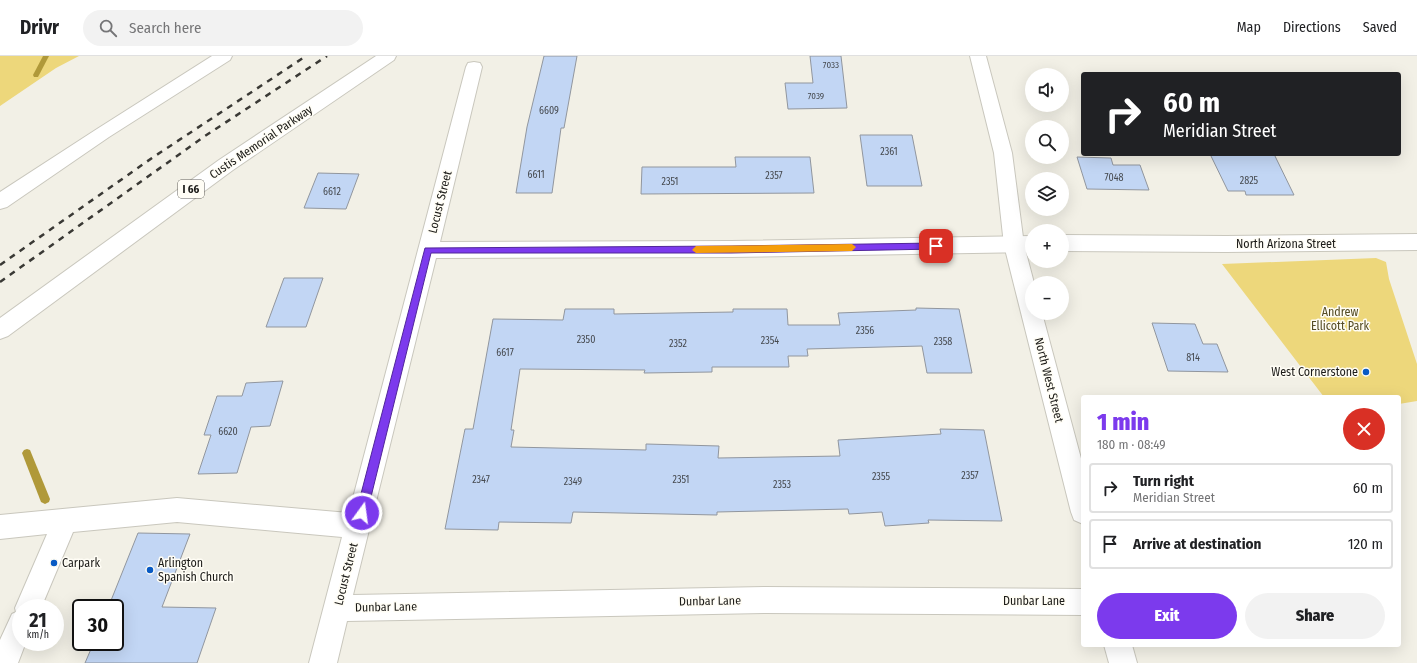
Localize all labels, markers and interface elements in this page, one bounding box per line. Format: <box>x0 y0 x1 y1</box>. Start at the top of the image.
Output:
search box <box>83 10 363 46</box>
text: Drivr <box>20 16 59 39</box>
icon: search <box>97 17 119 39</box>
text: Search here <box>129 19 201 37</box>
text: Map <box>1237 19 1261 36</box>
text: Directions <box>1283 19 1341 36</box>
text: Saved <box>1363 19 1397 36</box>
house number: 7033 <box>823 60 839 70</box>
map controls <box>1025 68 1069 320</box>
button: sound <box>1025 68 1069 112</box>
text: 60 m <box>1163 86 1220 119</box>
icon: right <box>1097 88 1149 140</box>
house number: 7039 <box>808 91 824 101</box>
street label: Custis Memorial Parkway <box>207 102 316 182</box>
house number: 6609 <box>539 105 559 117</box>
button: search <box>1025 120 1069 164</box>
text: Meridian Street <box>1163 120 1277 142</box>
house number: 2361 <box>880 146 898 158</box>
street label: Locust Street <box>425 169 455 235</box>
house number: 6611 <box>527 169 545 181</box>
house number: 2357 <box>765 170 783 182</box>
button: layers <box>1025 172 1069 216</box>
house number: 7048 <box>1105 172 1124 184</box>
house number: 2825 <box>1240 175 1259 187</box>
house number: 2351 <box>662 176 678 188</box>
road number: I 66 <box>178 180 204 198</box>
house number: 6612 <box>323 186 341 198</box>
button: + <box>1025 224 1069 268</box>
pin <box>919 229 953 263</box>
icon: arrive <box>925 235 947 257</box>
street label: North Arizona Street <box>1236 237 1336 251</box>
button: − <box>1025 276 1069 320</box>
park label: Andrew Ellicott Park <box>1311 305 1369 333</box>
house number: 2356 <box>856 325 874 337</box>
house number: 2350 <box>577 334 595 346</box>
house number: 2354 <box>761 335 779 347</box>
house number: 2358 <box>934 336 952 348</box>
street label: North West Street <box>1032 336 1066 424</box>
house number: 2352 <box>669 338 687 350</box>
house number: 6617 <box>496 347 514 359</box>
house number: 814 <box>1186 352 1200 364</box>
place label: West Cornerstone <box>1271 365 1358 379</box>
marker: West Cornerstone <box>1361 367 1371 377</box>
text: 1 min <box>1097 408 1149 436</box>
button: close <box>1343 408 1385 450</box>
house number: 6620 <box>218 426 238 438</box>
text: 180 m · 08:49 <box>1097 437 1166 452</box>
house number: 2357 <box>961 470 979 482</box>
house number: 2355 <box>872 471 890 483</box>
text: Turn right <box>1133 472 1194 490</box>
house number: 2347 <box>472 474 490 486</box>
house number: 2351 <box>673 474 689 486</box>
house number: 2349 <box>564 476 582 488</box>
icon: right <box>1099 477 1121 499</box>
house number: 2353 <box>773 479 791 491</box>
text: 60 m <box>1353 479 1383 497</box>
text: Meridian Street <box>1133 490 1215 505</box>
position arrow <box>341 492 383 534</box>
icon: arrive <box>1099 533 1121 555</box>
text: Arrive at destination <box>1133 535 1261 553</box>
text: 120 m <box>1348 535 1383 553</box>
street label: Locust Street <box>331 541 361 607</box>
place label: Carpark <box>62 556 100 570</box>
place label: Arlington Spanish Church <box>158 556 234 584</box>
marker: Carpark <box>49 558 59 568</box>
marker: Arlington Spanish Church <box>145 565 155 575</box>
street label: Dunbar Lane <box>679 593 741 609</box>
button: Exit <box>1097 593 1237 639</box>
button: Share <box>1245 593 1385 639</box>
street label: Dunbar Lane <box>1003 594 1065 608</box>
speed limit sign: 30 <box>72 599 124 651</box>
street label: Dunbar Lane <box>355 599 417 615</box>
text: 21 <box>29 608 47 632</box>
text: km/h <box>27 629 49 641</box>

